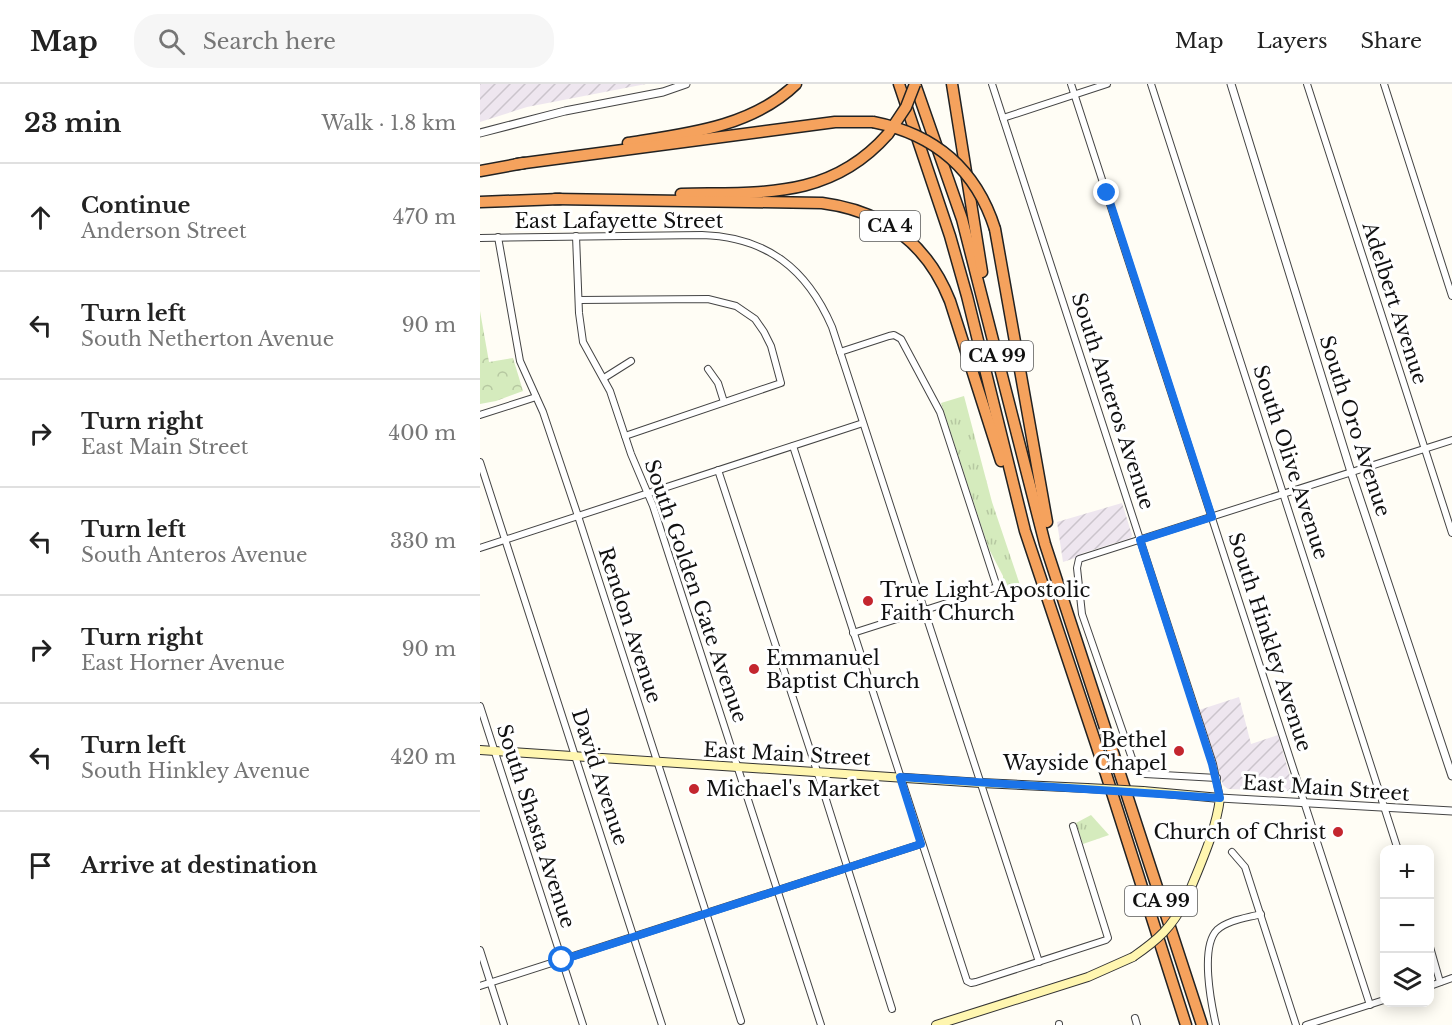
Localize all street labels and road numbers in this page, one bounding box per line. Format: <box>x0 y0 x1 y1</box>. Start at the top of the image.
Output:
street label: East Lafayette Street <box>515 209 724 233</box>
road number: CA 4 <box>860 211 920 241</box>
street label: Adelbert Avenue <box>1357 218 1433 387</box>
street label: South Anteros Avenue <box>1067 290 1159 512</box>
street label: South Oro Avenue <box>1314 332 1396 520</box>
road number: CA 99 <box>961 341 1033 371</box>
street label: South Olive Avenue <box>1248 362 1334 562</box>
street label: South Golden Gate Avenue <box>640 456 752 726</box>
street label: South Hinkley Avenue <box>1223 529 1317 755</box>
street label: Rendon Avenue <box>594 544 666 706</box>
street label: David Avenue <box>567 706 633 848</box>
street label: South Shasta Avenue <box>492 721 580 931</box>
street label: East Main Street <box>703 738 872 770</box>
street label: East Main Street <box>1242 770 1411 806</box>
road number: CA 99 <box>1125 886 1197 916</box>

